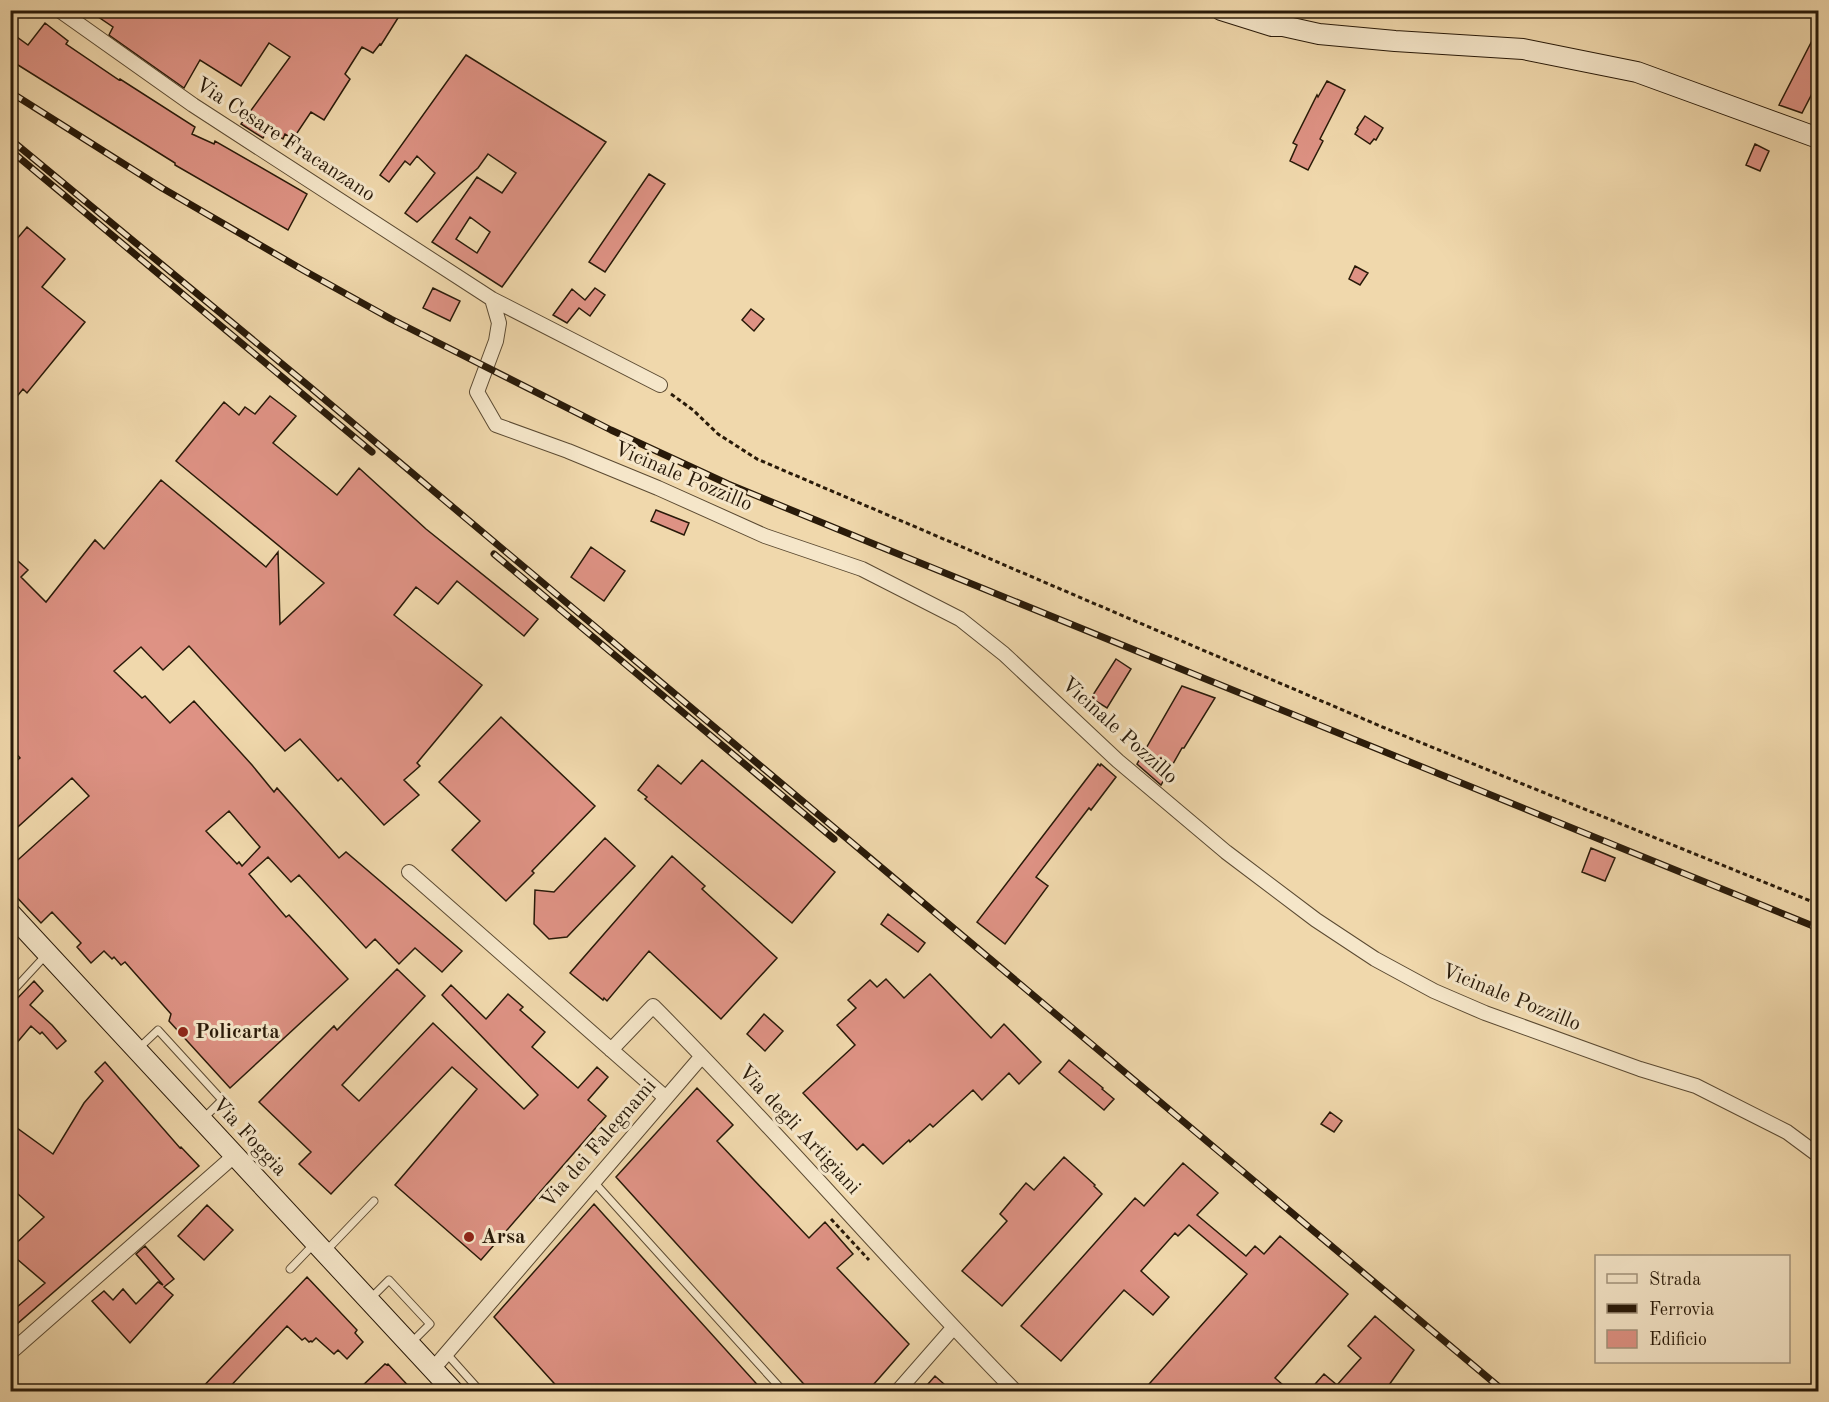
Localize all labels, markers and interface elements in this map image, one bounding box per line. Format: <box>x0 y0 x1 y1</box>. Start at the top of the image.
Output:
street label: Via Cesare Fracanzano <box>191 74 379 206</box>
street label: Vicinale Pozzillo <box>611 438 755 516</box>
street label: Vicinale Pozzillo <box>1057 674 1181 788</box>
street label: Vicinale Pozzillo <box>1438 961 1584 1035</box>
place label: Policarta <box>195 1022 280 1043</box>
marker: Policarta <box>176 1025 190 1039</box>
street label: Via degli Artigiani <box>734 1061 864 1199</box>
street label: Via dei Falegnami <box>537 1075 661 1213</box>
street label: Via Foggia <box>208 1094 290 1180</box>
place label: Arsa <box>481 1227 526 1248</box>
marker: Arsa <box>462 1230 476 1244</box>
legend <box>1595 1255 1790 1363</box>
text: Strada <box>1649 1271 1701 1289</box>
text: Ferrovia <box>1649 1301 1714 1319</box>
text: Edificio <box>1649 1331 1707 1349</box>

